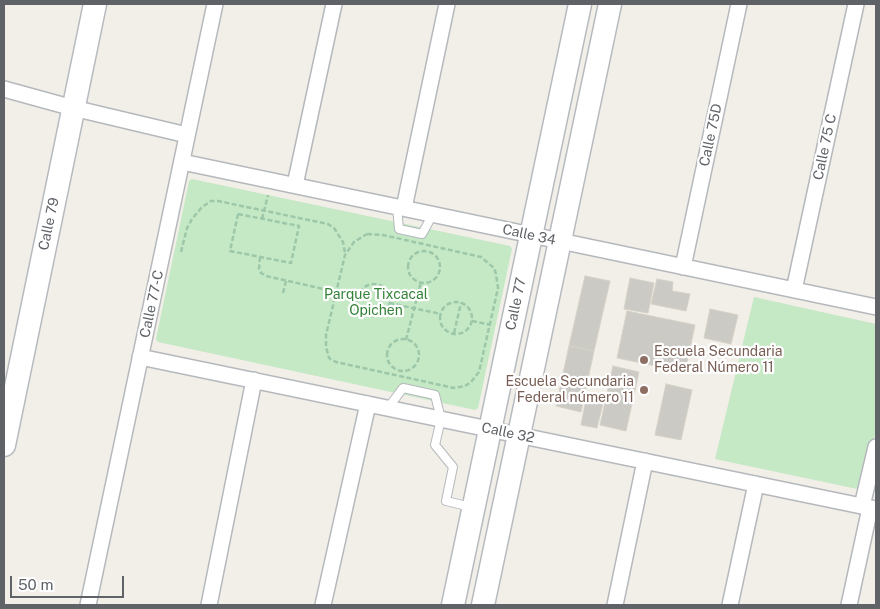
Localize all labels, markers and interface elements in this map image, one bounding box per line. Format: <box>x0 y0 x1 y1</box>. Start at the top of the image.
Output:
street label: Calle 75D <box>696 102 726 168</box>
street label: Calle 75 C <box>810 113 840 181</box>
street label: Calle 79 <box>35 196 63 252</box>
street label: Calle 34 <box>501 221 557 249</box>
street label: Calle 77-C <box>137 269 167 339</box>
street label: Calle 77 <box>502 276 530 332</box>
park label: Parque Tixcacal Opichen <box>324 287 428 320</box>
place label: Escuela Secundaria Federal Número 11 <box>654 344 783 377</box>
marker: Escuela Secundaria Federal Número 11 <box>638 354 650 366</box>
place label: Escuela Secundaria Federal número 11 <box>505 374 634 407</box>
marker: Escuela Secundaria Federal número 11 <box>638 384 650 396</box>
street label: Calle 32 <box>480 419 536 447</box>
scale bar <box>12 566 126 598</box>
text: 50 m <box>18 576 53 593</box>

